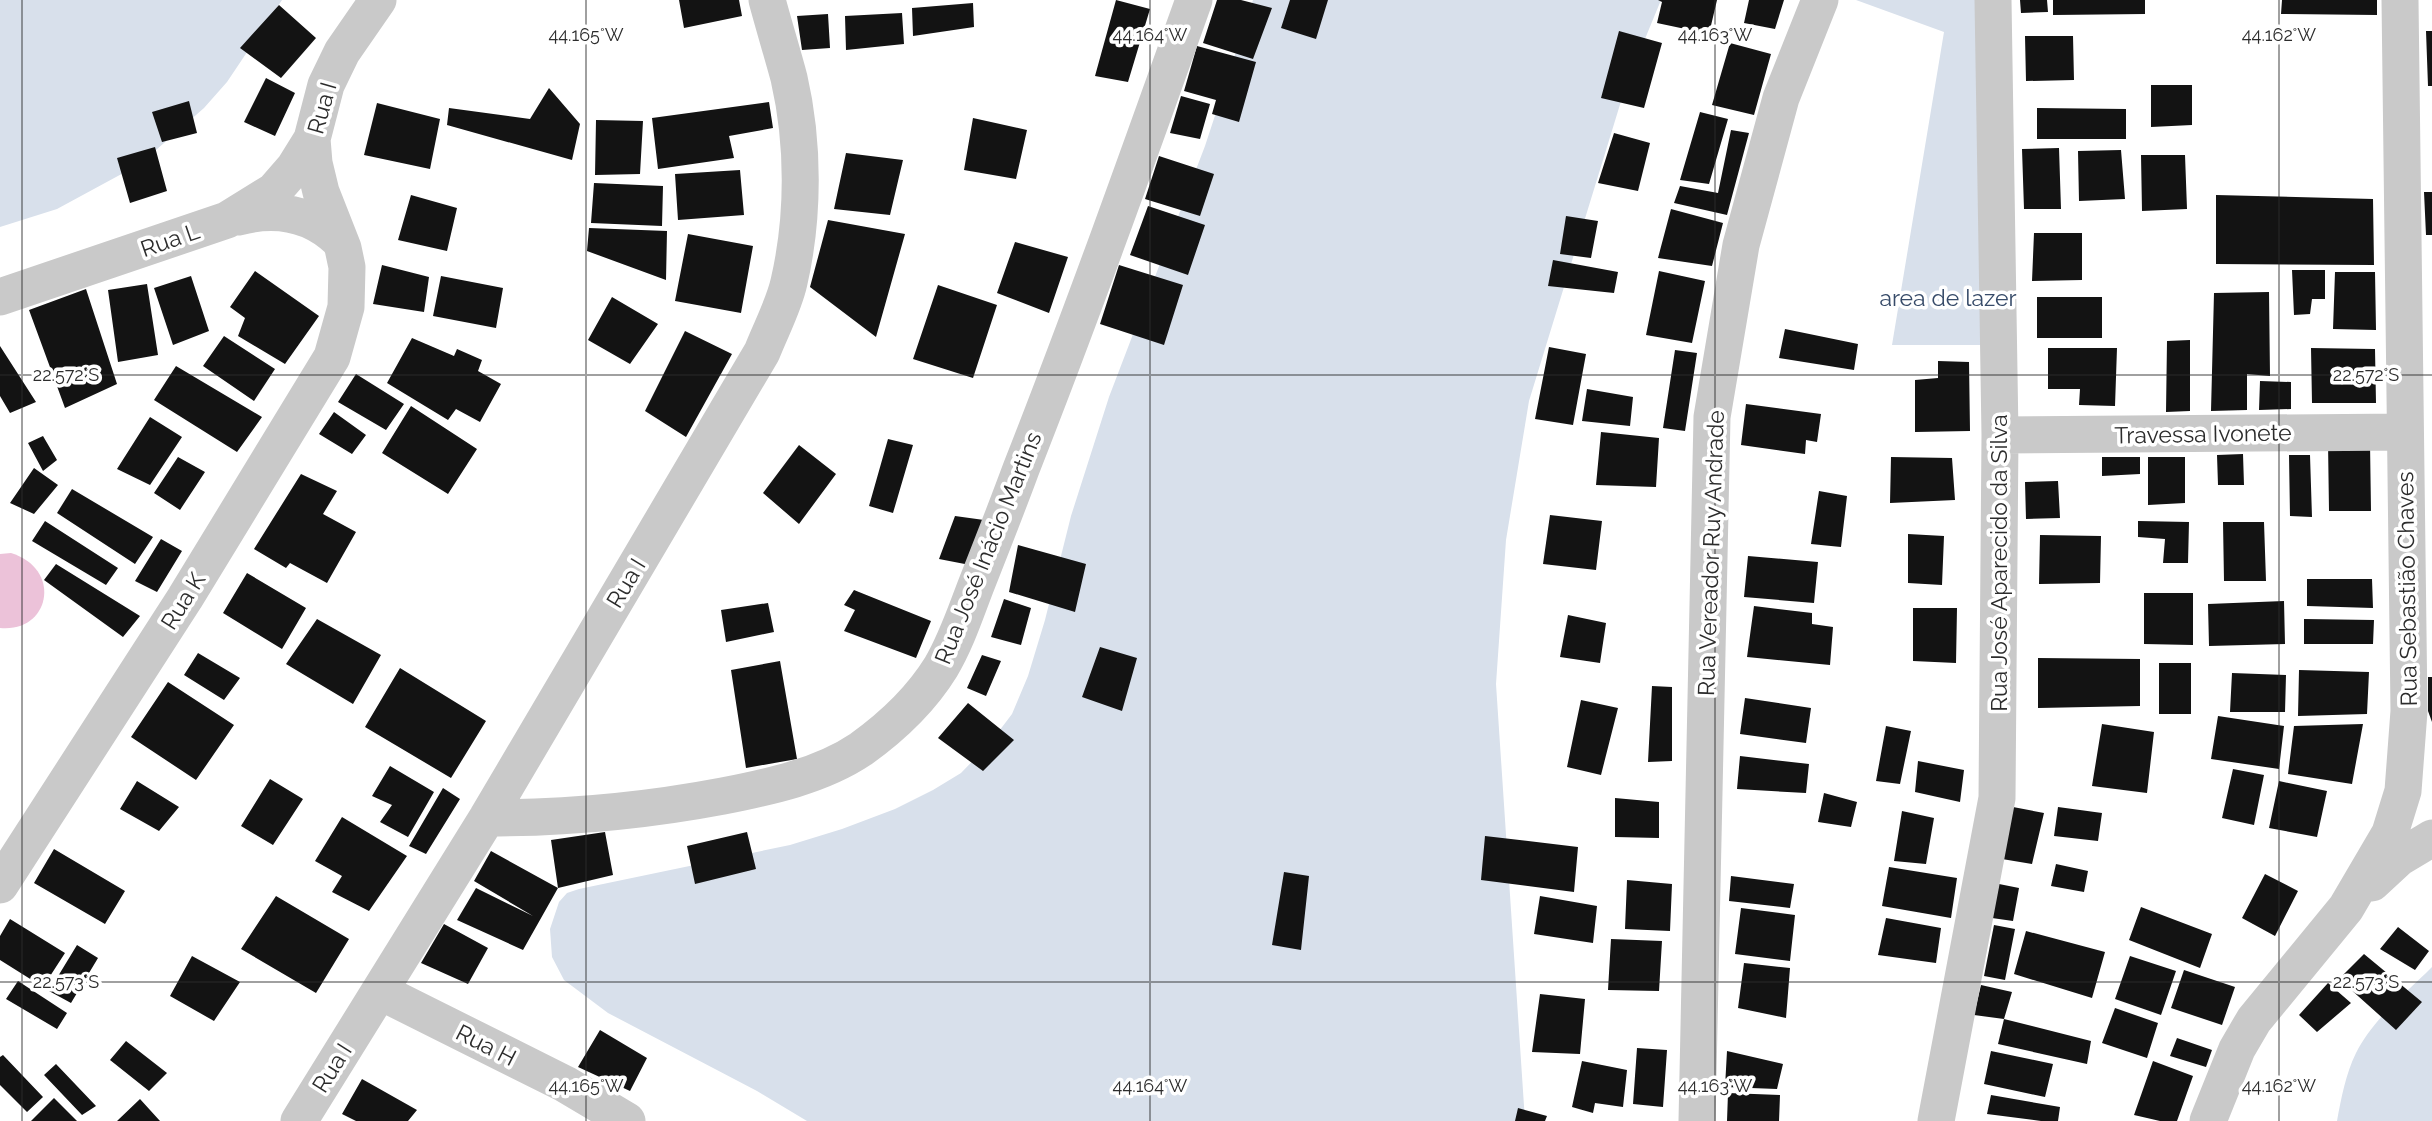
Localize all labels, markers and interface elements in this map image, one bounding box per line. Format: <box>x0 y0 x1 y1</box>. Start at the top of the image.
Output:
text: 44.165°W <box>548 24 624 45</box>
text: 44.164°W <box>1113 24 1188 45</box>
text: 44.163°W <box>1678 24 1752 45</box>
text: 44.162°W <box>2242 24 2316 45</box>
street label: Rua I <box>301 79 342 137</box>
street label: Rua L <box>137 217 203 262</box>
park label: area de lazer <box>1879 284 2017 311</box>
text: 22.572°S <box>33 364 99 385</box>
text: 22.572°S <box>2333 364 2399 385</box>
street label: Rua Vereador Ruy Andrade <box>1692 410 1729 696</box>
street label: Rua José Aparecido da Silva <box>1985 414 2012 712</box>
street label: Travessa Ivonete <box>2114 418 2292 449</box>
street label: Rua José Inácio Martins <box>929 428 1047 668</box>
street label: Rua Sebastião Chaves <box>2391 471 2422 707</box>
street label: Rua I <box>600 553 651 612</box>
street label: Rua K <box>155 567 210 634</box>
text: 22.573°S <box>33 971 99 992</box>
text: 22.573°S <box>2333 971 2399 992</box>
street label: Rua H <box>452 1018 521 1071</box>
street label: Rua I <box>306 1038 357 1097</box>
text: 44.165°W <box>548 1075 624 1096</box>
text: 44.164°W <box>1113 1075 1188 1096</box>
text: 44.163°W <box>1678 1075 1752 1096</box>
text: 44.162°W <box>2242 1075 2316 1096</box>

